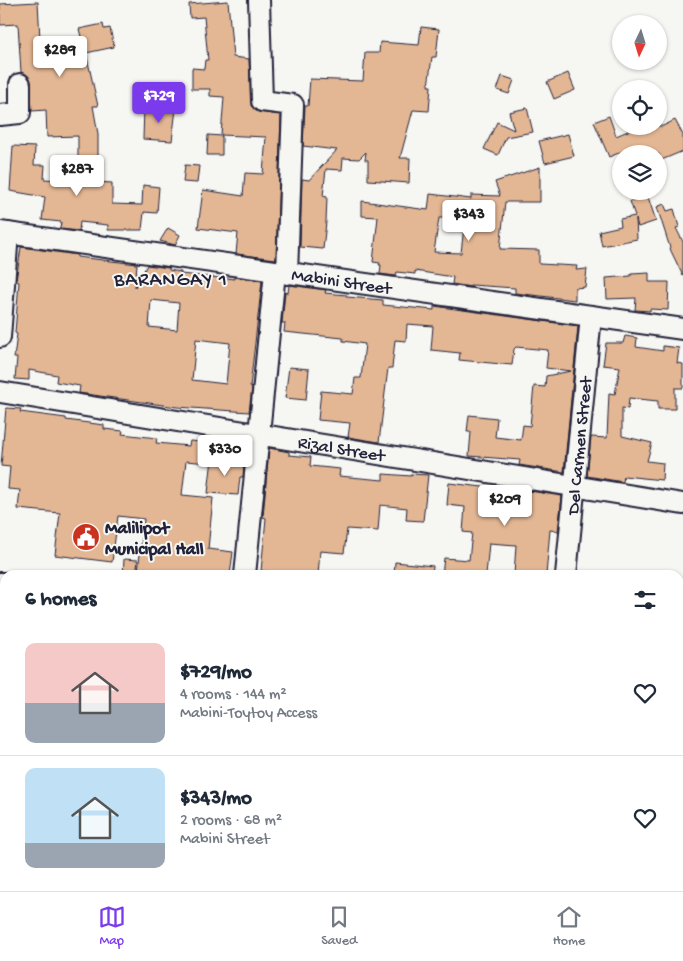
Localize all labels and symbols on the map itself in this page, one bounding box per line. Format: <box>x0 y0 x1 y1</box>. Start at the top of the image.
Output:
north arrow <box>612 15 668 70</box>
pin: $289 <box>30 36 90 78</box>
pin: $729 <box>129 82 189 124</box>
pin: $287 <box>47 154 107 197</box>
pin: $343 <box>439 200 499 242</box>
street label: Mabini Street <box>290 266 394 301</box>
district label: BARANGAY 1 <box>113 270 228 293</box>
street label: Del Carmen Street <box>564 374 598 517</box>
street label: Rizal Street <box>296 433 388 468</box>
pin: $330 <box>195 434 255 477</box>
pin: $209 <box>475 484 535 527</box>
place label: Malilipot Municipal Hall <box>105 519 204 561</box>
public building icon: Malilipot Municipal Hall <box>71 522 101 552</box>

